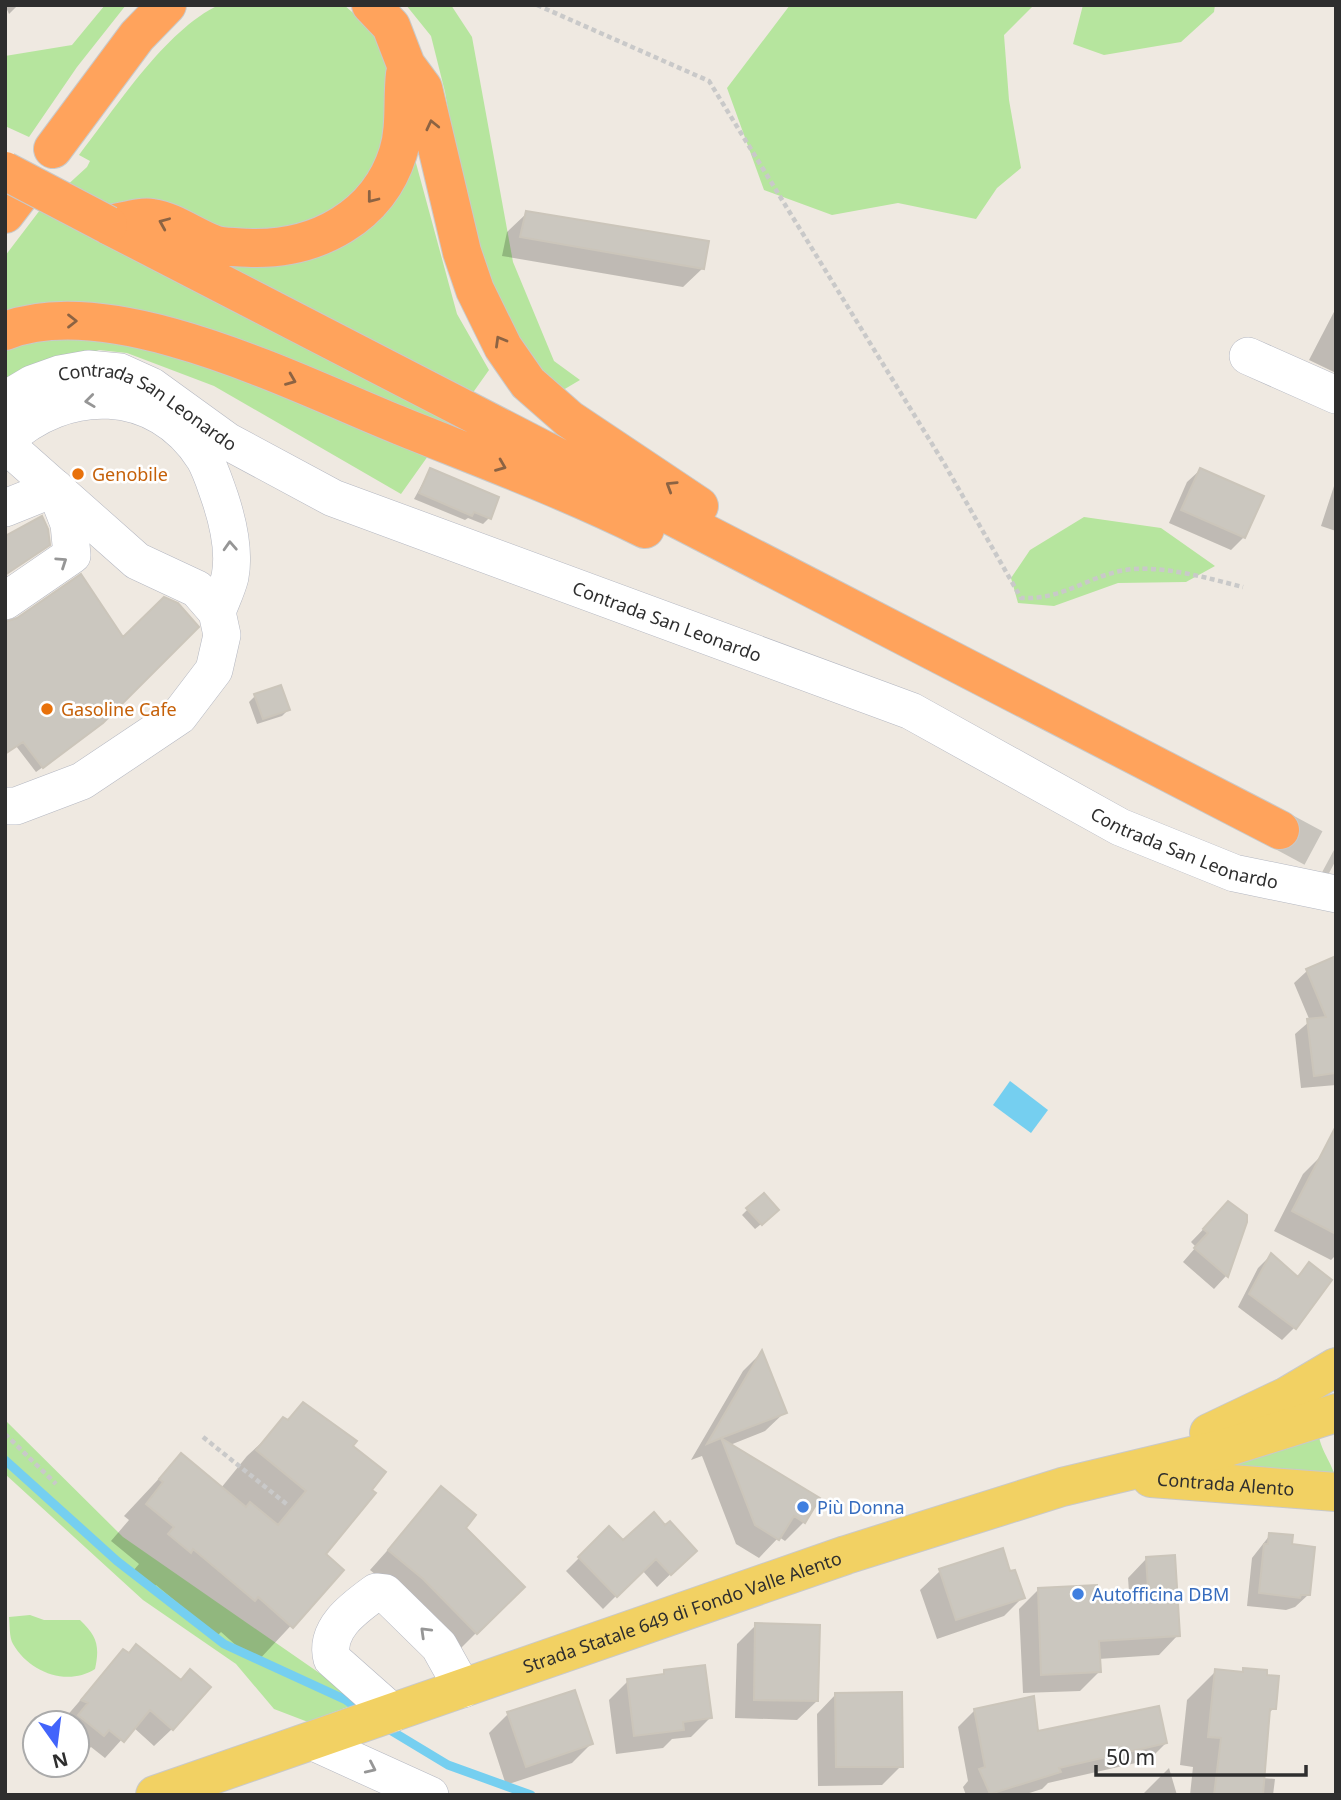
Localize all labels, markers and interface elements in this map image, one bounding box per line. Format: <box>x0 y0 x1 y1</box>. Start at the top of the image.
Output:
one-way arrow <box>425 119 440 131</box>
one-way arrow <box>368 191 381 203</box>
one-way arrow <box>159 217 172 231</box>
one-way arrow <box>67 313 78 329</box>
one-way arrow <box>495 335 508 348</box>
street label: Contrada San Leonardo <box>56 357 241 456</box>
one-way arrow <box>284 372 296 386</box>
one-way arrow <box>84 393 95 408</box>
one-way arrow <box>495 458 507 472</box>
place label: Genobile <box>92 462 168 486</box>
marker: Genobile <box>70 466 86 482</box>
one-way arrow <box>666 481 679 494</box>
one-way arrow <box>222 540 237 551</box>
one-way arrow <box>54 557 67 570</box>
street label: Contrada San Leonardo <box>569 575 765 667</box>
place label: Gasoline Cafe <box>61 697 177 721</box>
marker: Gasoline Cafe <box>39 701 55 717</box>
street label: Contrada San Leonardo <box>1086 801 1280 894</box>
street label: Contrada Alento <box>1156 1466 1295 1501</box>
place label: Più Donna <box>817 1495 905 1519</box>
marker: Più Donna <box>795 1499 811 1515</box>
street label: Strada Statale 649 di Fondo Valle Alento <box>520 1546 845 1678</box>
place label: Autofficina DBM <box>1092 1582 1229 1606</box>
marker: Autofficina DBM <box>1070 1586 1086 1602</box>
one-way arrow <box>421 1628 434 1641</box>
north arrow <box>21 1709 91 1779</box>
scale bar <box>1096 1734 1306 1778</box>
text: 50 m <box>1106 1743 1155 1771</box>
text: N <box>49 1746 71 1775</box>
one-way arrow <box>363 1760 376 1774</box>

